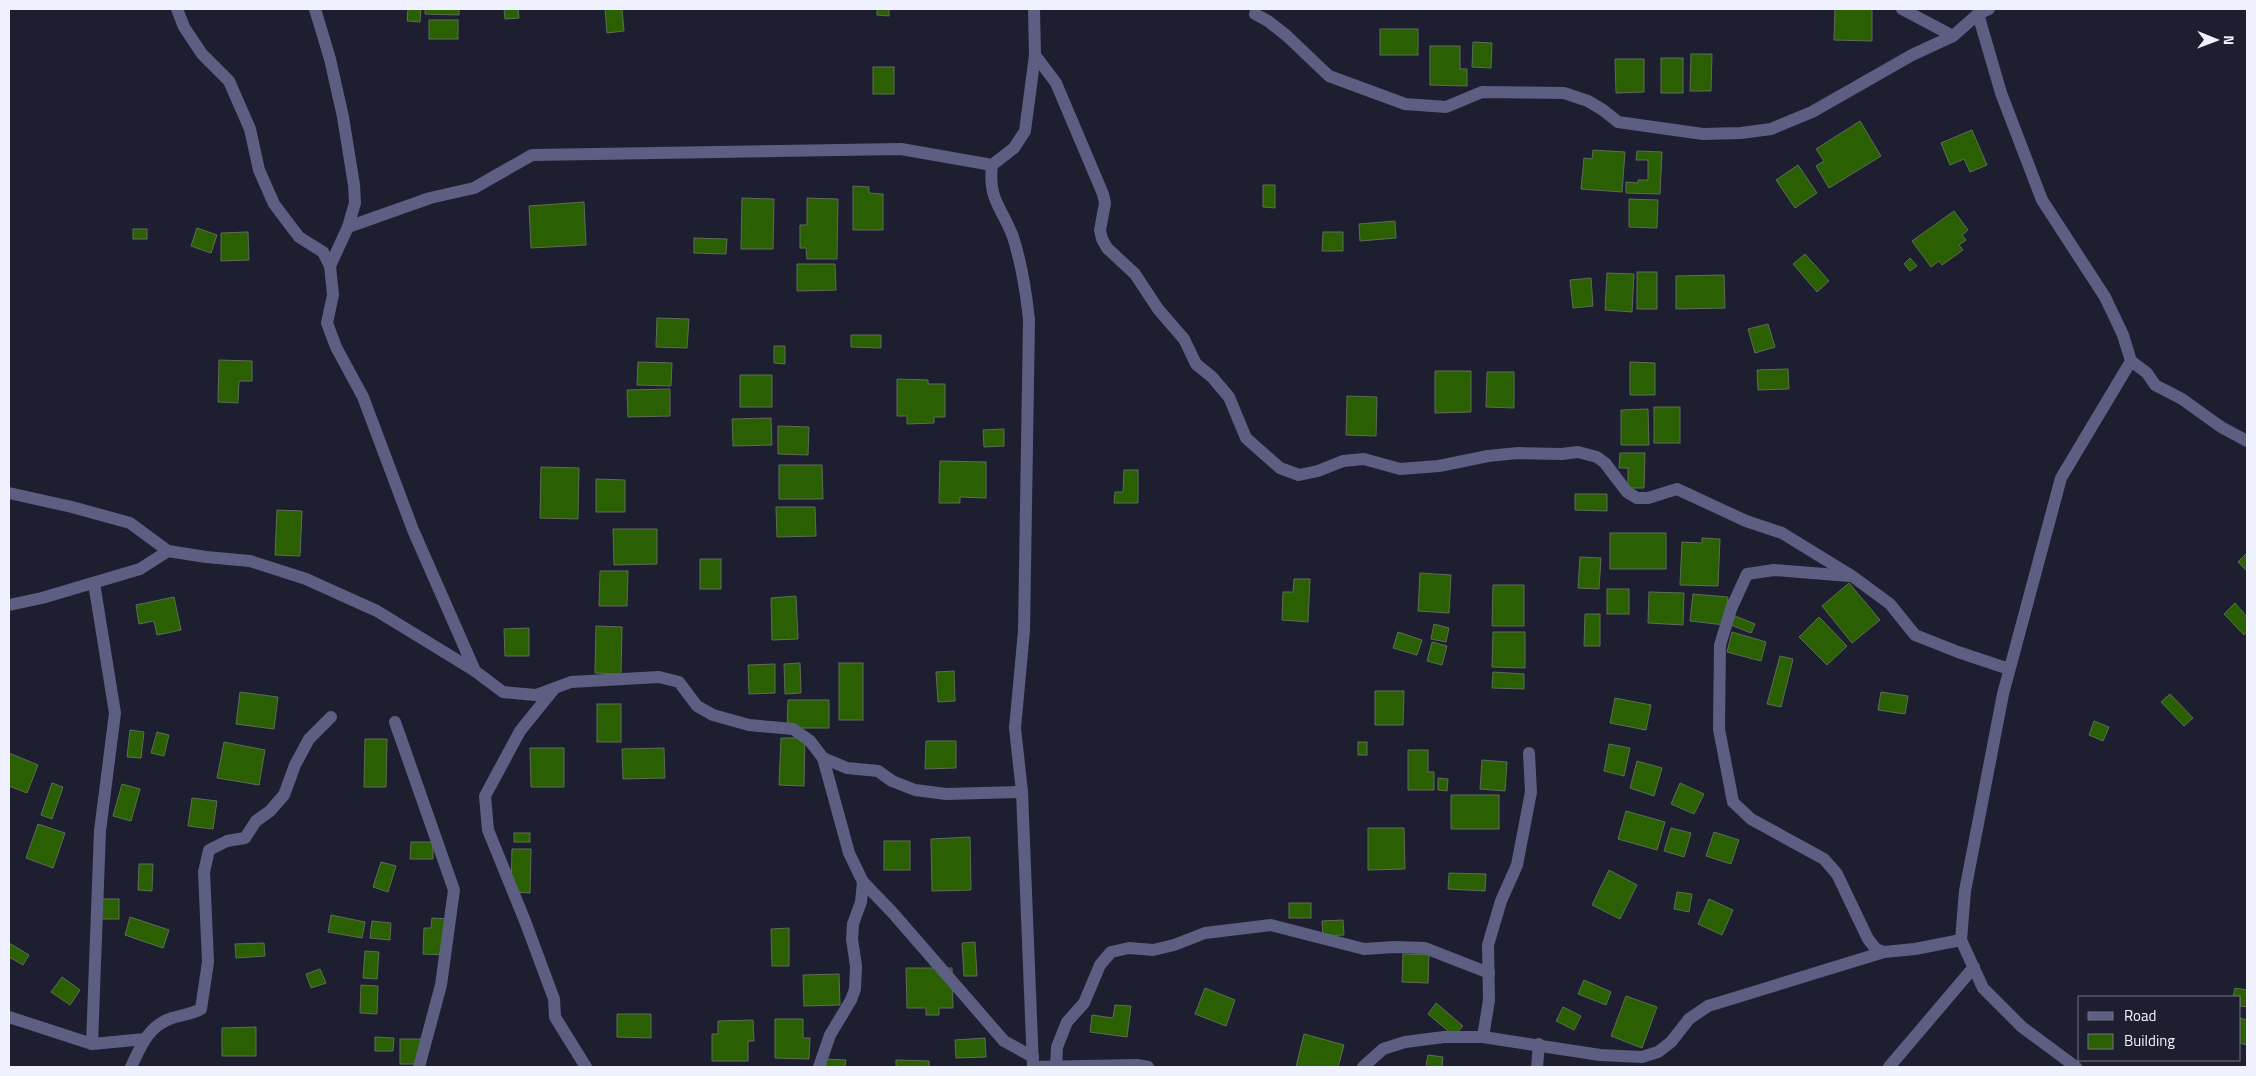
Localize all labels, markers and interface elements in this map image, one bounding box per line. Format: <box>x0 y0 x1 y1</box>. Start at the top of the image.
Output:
north arrow <box>2191 15 2241 65</box>
text: N <box>2219 35 2240 45</box>
legend <box>2078 996 2241 1061</box>
text: Road <box>2124 1004 2156 1027</box>
text: Building <box>2124 1029 2175 1052</box>

